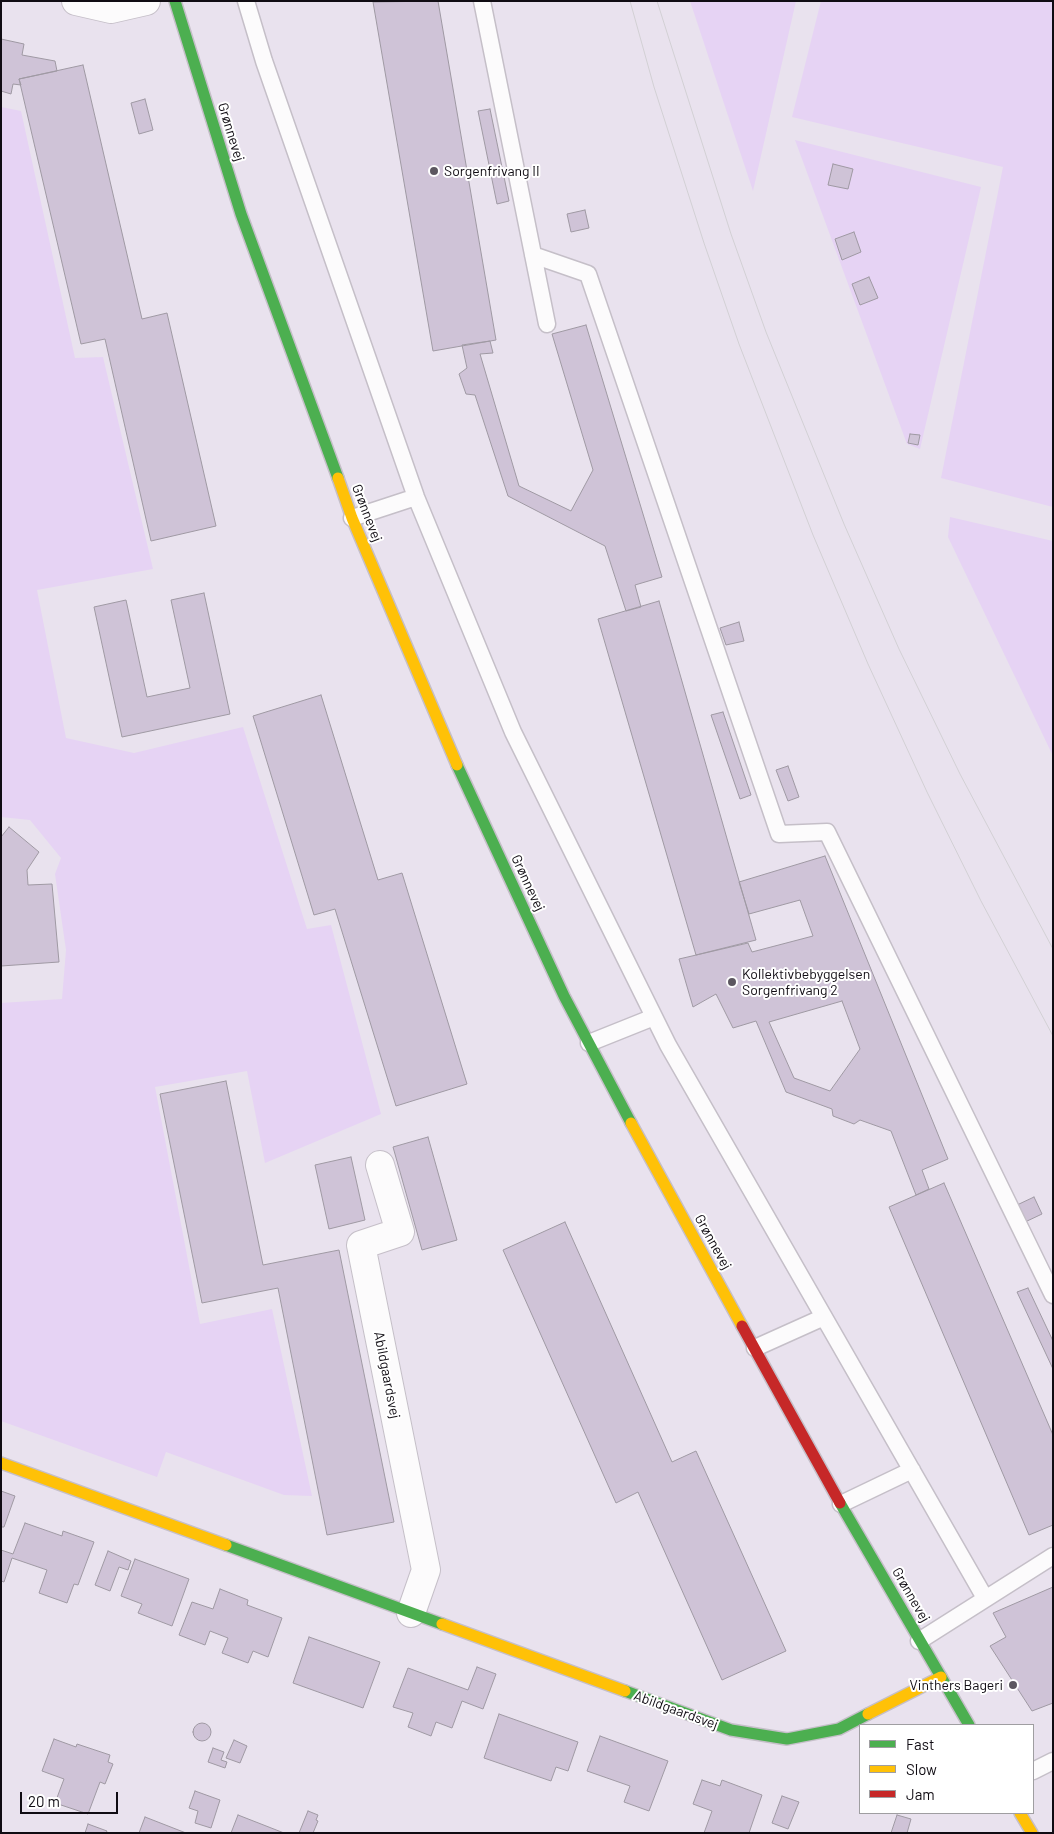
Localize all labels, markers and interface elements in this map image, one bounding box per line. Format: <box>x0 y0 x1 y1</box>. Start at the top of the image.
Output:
street label: Grønnevej <box>214 101 248 163</box>
place label: Sorgenfrivang II <box>444 163 540 179</box>
marker: Sorgenfrivang II <box>428 165 440 177</box>
street label: Grønnevej <box>348 482 386 544</box>
street label: Grønnevej <box>508 852 548 914</box>
place label: Kollektivbebyggelsen Sorgenfrivang 2 <box>742 966 870 999</box>
marker: Kollektivbebyggelsen Sorgenfrivang 2 <box>726 976 738 988</box>
street label: Grønnevej <box>691 1211 735 1273</box>
street label: Abildgaardsvej <box>370 1330 404 1420</box>
street label: Grønnevej <box>889 1565 933 1625</box>
place label: Vinthers Bageri <box>910 1677 1003 1693</box>
marker: Vinthers Bageri <box>1007 1679 1019 1691</box>
street label: Abildgaardsvej <box>631 1687 721 1733</box>
legend <box>859 1724 1034 1814</box>
text: Fast <box>906 1735 934 1753</box>
text: Slow <box>906 1760 937 1778</box>
scale bar <box>22 1782 120 1814</box>
text: Jam <box>906 1785 935 1803</box>
text: 20 m <box>28 1792 60 1810</box>

